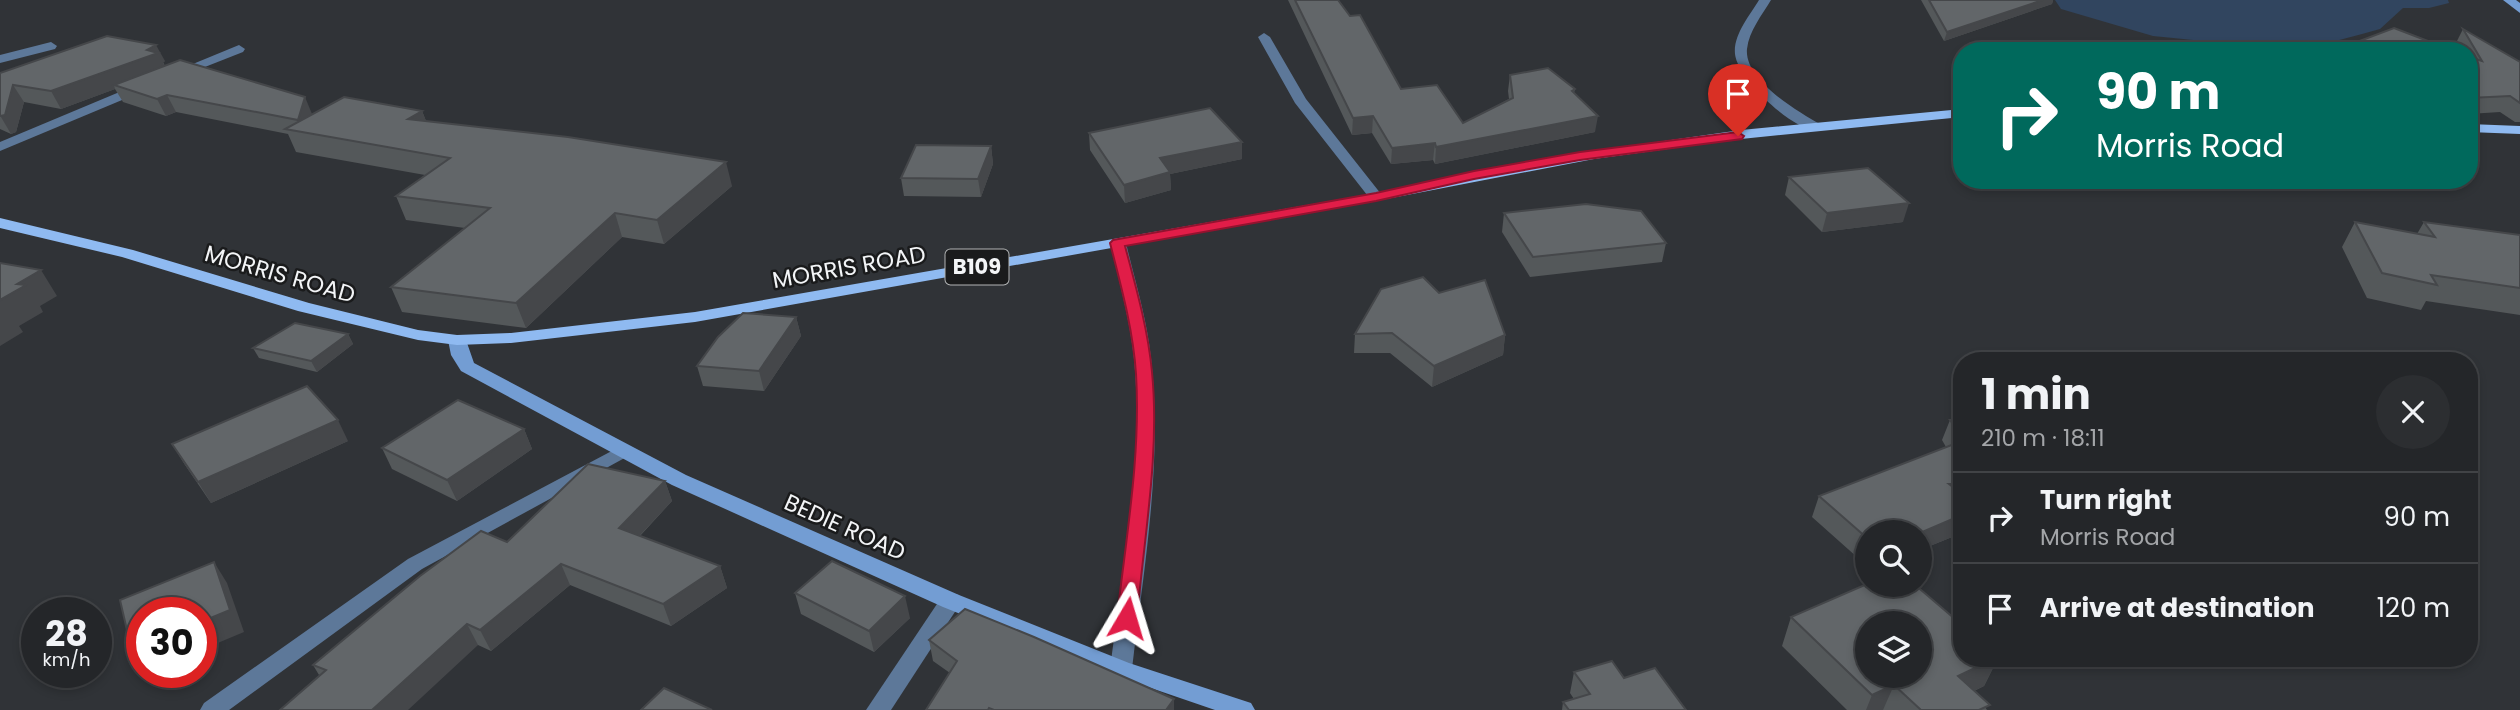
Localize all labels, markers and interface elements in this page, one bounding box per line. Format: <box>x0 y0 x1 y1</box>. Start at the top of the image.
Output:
text: 90 m <box>2096 58 2220 126</box>
pin <box>1708 64 1768 136</box>
icon: right <box>1981 70 2072 161</box>
icon: arrive <box>1719 75 1757 113</box>
text: Morris Road <box>2096 123 2284 168</box>
street label: MORRIS ROAD <box>201 237 359 311</box>
street label: MORRIS ROAD <box>770 238 928 296</box>
road number: B109 <box>946 250 1009 284</box>
text: 1 min <box>1981 365 2091 424</box>
button: close <box>2376 375 2450 449</box>
text: 210 m · 18:11 <box>1981 422 2105 454</box>
text: Turn right <box>2040 482 2172 518</box>
street label: BEDIE ROAD <box>779 486 911 568</box>
icon: right <box>1981 499 2019 537</box>
text: 90 m <box>2384 499 2450 535</box>
map controls <box>1855 520 1932 688</box>
button: search <box>1855 520 1932 597</box>
text: Morris Road <box>2040 521 2175 553</box>
position arrow <box>1090 581 1164 655</box>
icon: arrive <box>1981 590 2019 628</box>
text: Arrive at destination <box>2040 590 2315 626</box>
text: 120 m <box>2377 590 2450 626</box>
speed limit sign: 30 <box>126 597 217 688</box>
text: 28 <box>45 609 88 658</box>
button: layers <box>1855 611 1932 688</box>
text: km/h <box>43 647 90 672</box>

